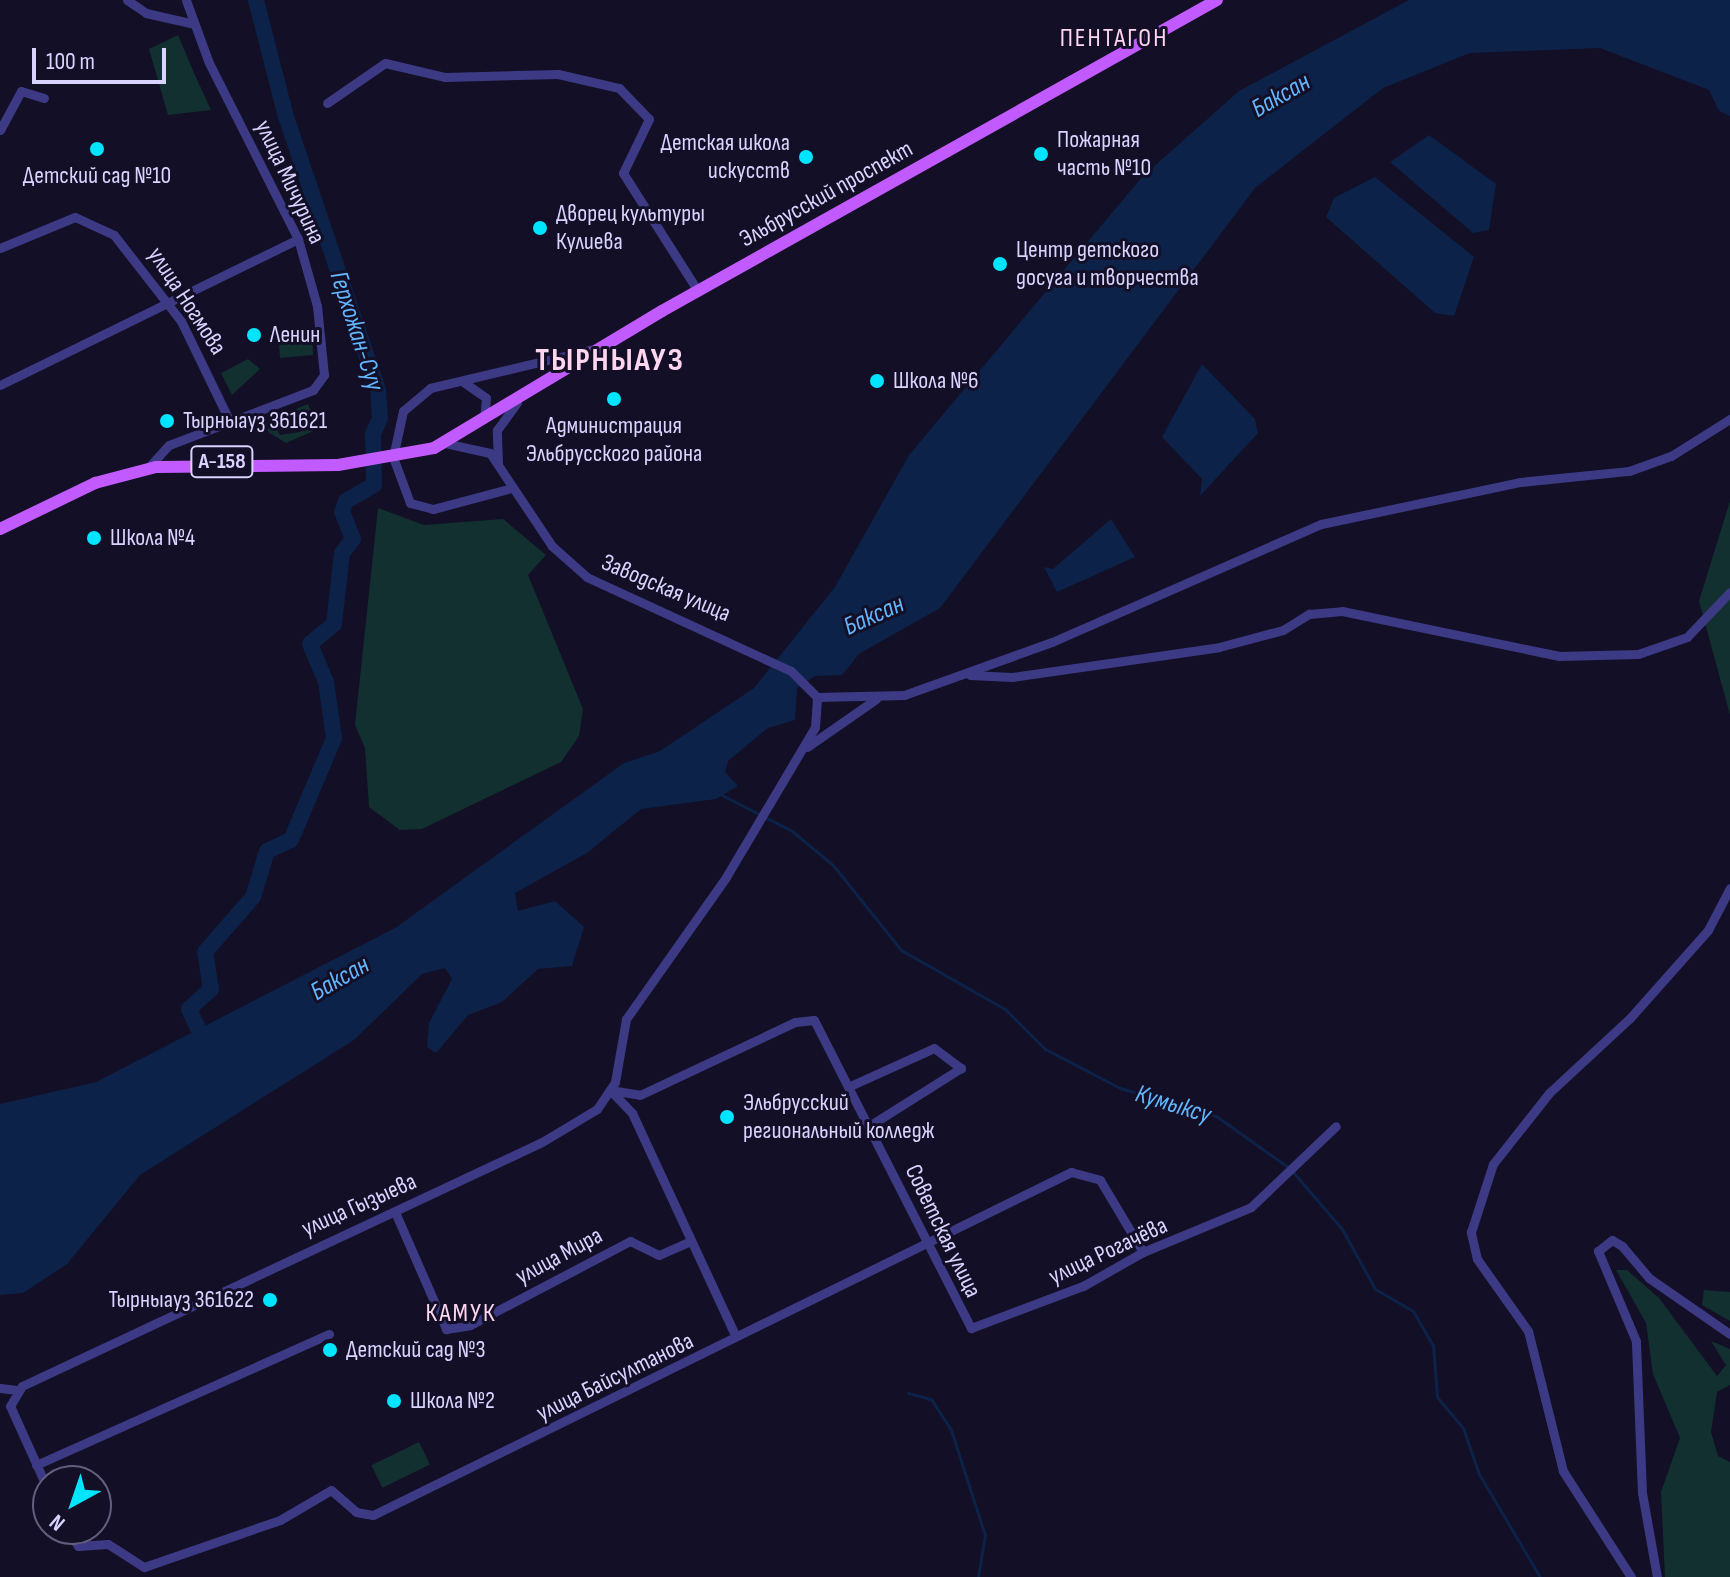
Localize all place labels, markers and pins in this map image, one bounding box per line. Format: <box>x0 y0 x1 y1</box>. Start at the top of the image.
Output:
place label: Пожарная часть №10 <box>1057 126 1151 182</box>
place label: Детская школа искусств <box>660 129 790 185</box>
marker: Детский сад №10 <box>88 140 106 158</box>
marker: Пожарная часть №10 <box>1032 145 1050 163</box>
marker: Детская школа искусств <box>797 148 815 166</box>
place label: Детский сад №10 <box>23 162 171 190</box>
place label: Дворец культуры Кулиева <box>556 200 705 256</box>
marker: Дворец культуры Кулиева <box>531 219 549 237</box>
place label: Центр детского досуга и творчества <box>1016 236 1199 292</box>
marker: Центр детского досуга и творчества <box>991 255 1009 273</box>
place label: Ленин <box>270 321 320 349</box>
marker: Ленин <box>245 326 263 344</box>
place label: Школа №6 <box>893 367 979 395</box>
marker: Школа №6 <box>868 372 886 390</box>
marker: Администрация Эльбрусского района <box>605 390 623 408</box>
place label: Тырныауз 361621 <box>183 407 327 435</box>
marker: Тырныауз 361621 <box>158 412 176 430</box>
place label: Администрация Эльбрусского района <box>526 412 702 468</box>
place label: Школа №4 <box>110 524 195 552</box>
marker: Школа №4 <box>85 529 103 547</box>
place label: Эльбрусский региональный колледж <box>743 1089 935 1145</box>
marker: Эльбрусский региональный колледж <box>718 1108 736 1126</box>
place label: Тырныауз 361622 <box>108 1286 254 1314</box>
marker: Тырныауз 361622 <box>261 1291 279 1309</box>
place label: Детский сад №3 <box>346 1336 486 1364</box>
marker: Детский сад №3 <box>321 1341 339 1359</box>
place label: Школа №2 <box>410 1387 495 1415</box>
marker: Школа №2 <box>385 1392 403 1410</box>

